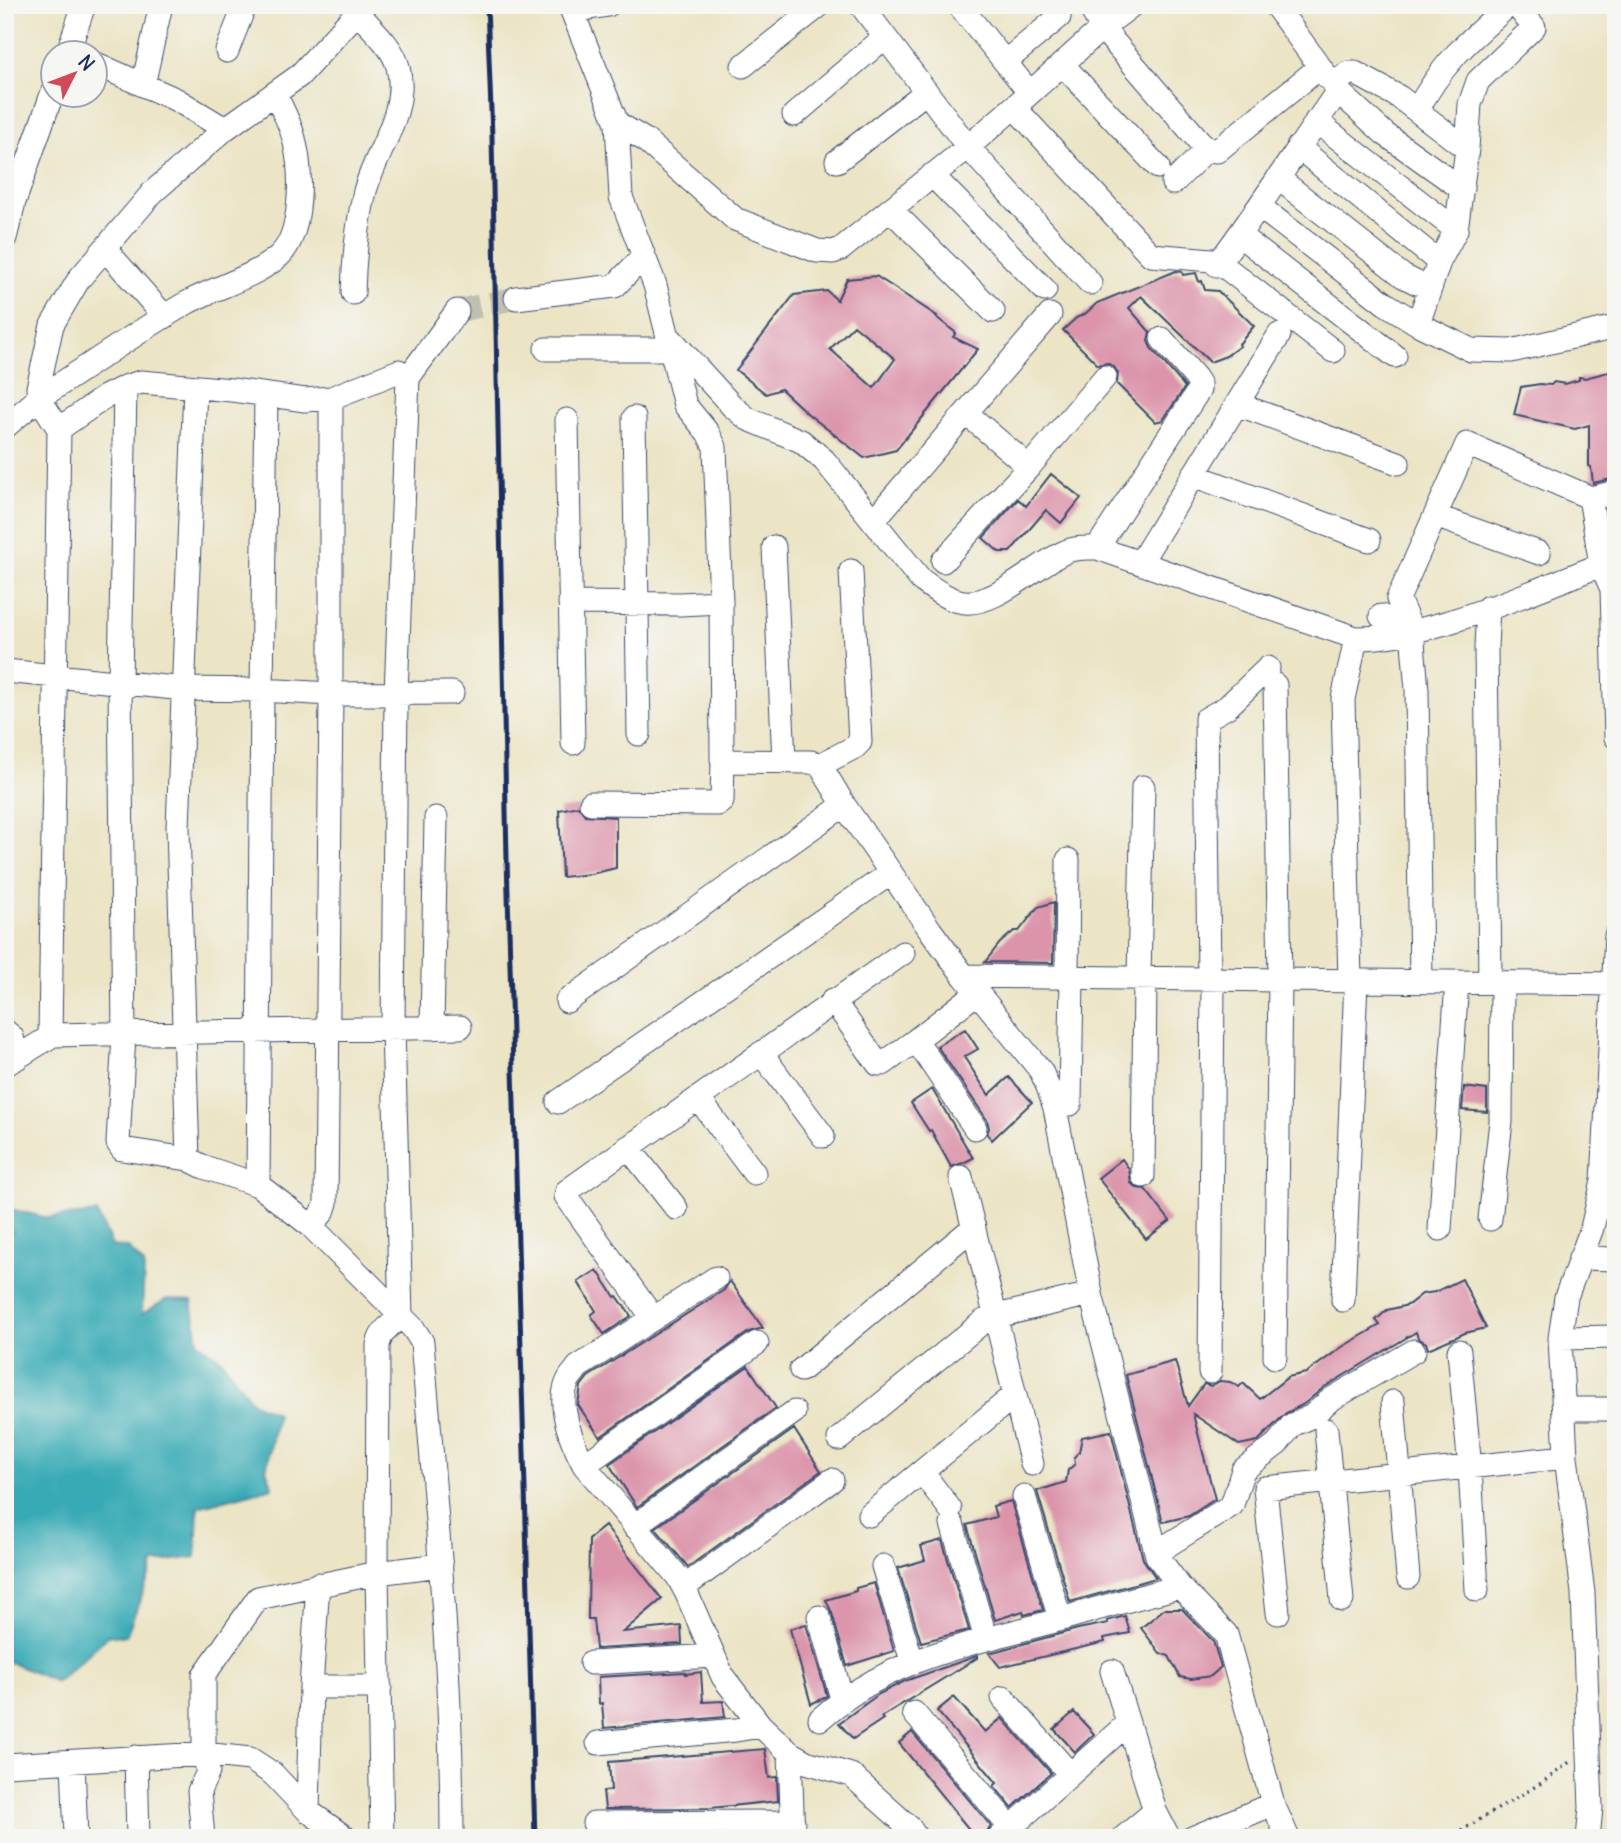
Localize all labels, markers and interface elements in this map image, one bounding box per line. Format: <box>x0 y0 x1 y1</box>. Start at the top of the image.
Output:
north arrow <box>38 38 108 108</box>
text: N <box>73 50 100 76</box>

